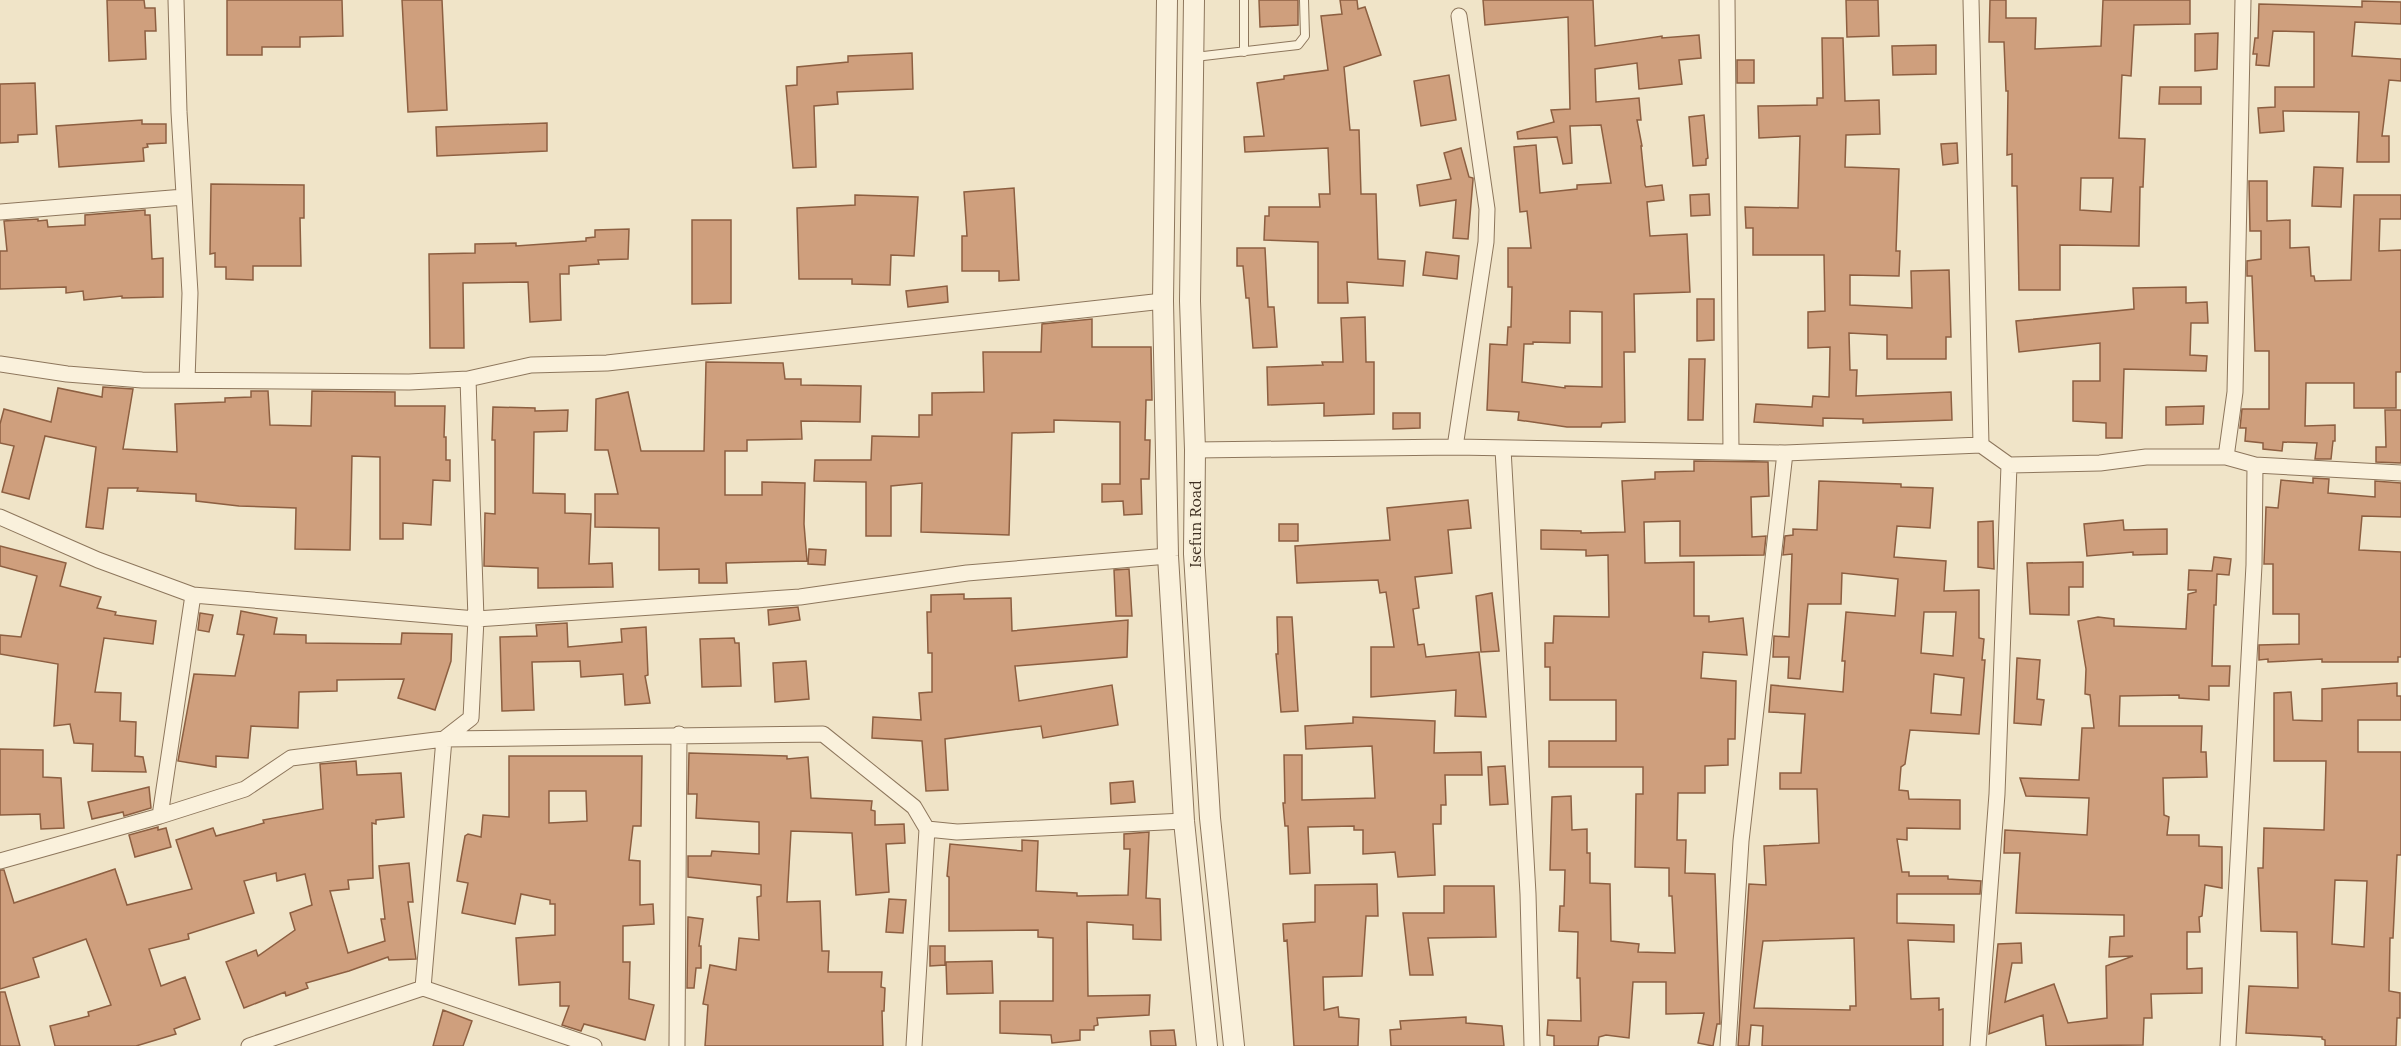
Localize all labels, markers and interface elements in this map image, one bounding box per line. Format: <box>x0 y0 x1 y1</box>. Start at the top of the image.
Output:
street label: Isefun Road <box>1185 480 1205 568</box>

